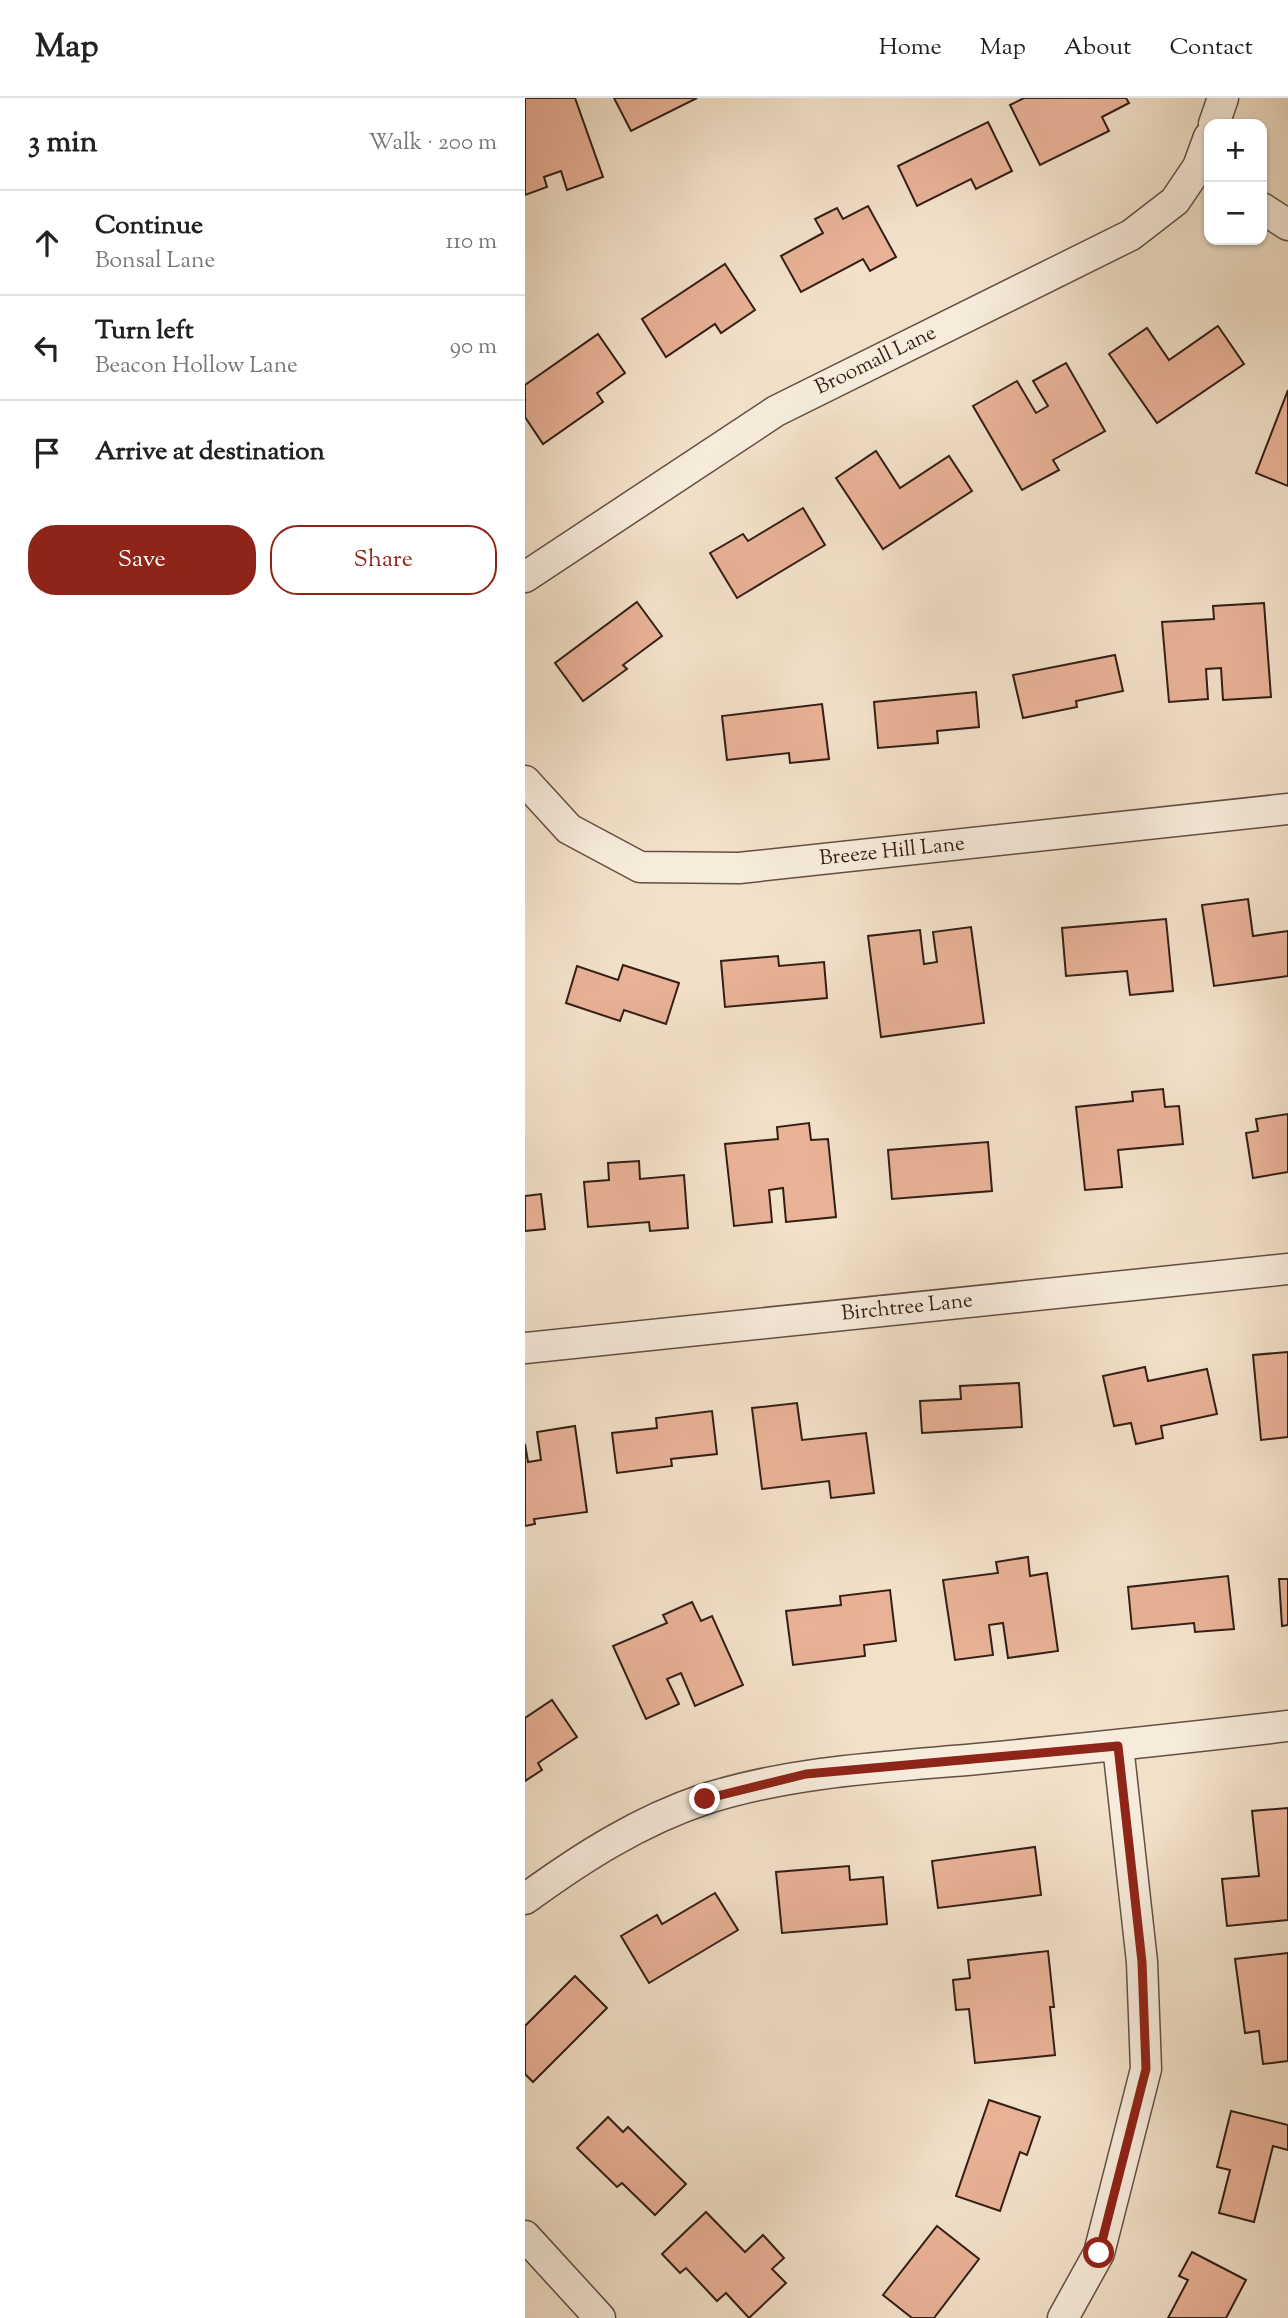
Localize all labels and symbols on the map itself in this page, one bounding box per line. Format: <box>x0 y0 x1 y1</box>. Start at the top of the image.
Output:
street label: Broomall Lane <box>810 319 942 403</box>
street label: Breeze Hill Lane <box>818 829 966 875</box>
street label: Birchtree Lane <box>840 1286 974 1330</box>
route end <box>689 1783 720 1814</box>
route start <box>1083 2237 1114 2268</box>

